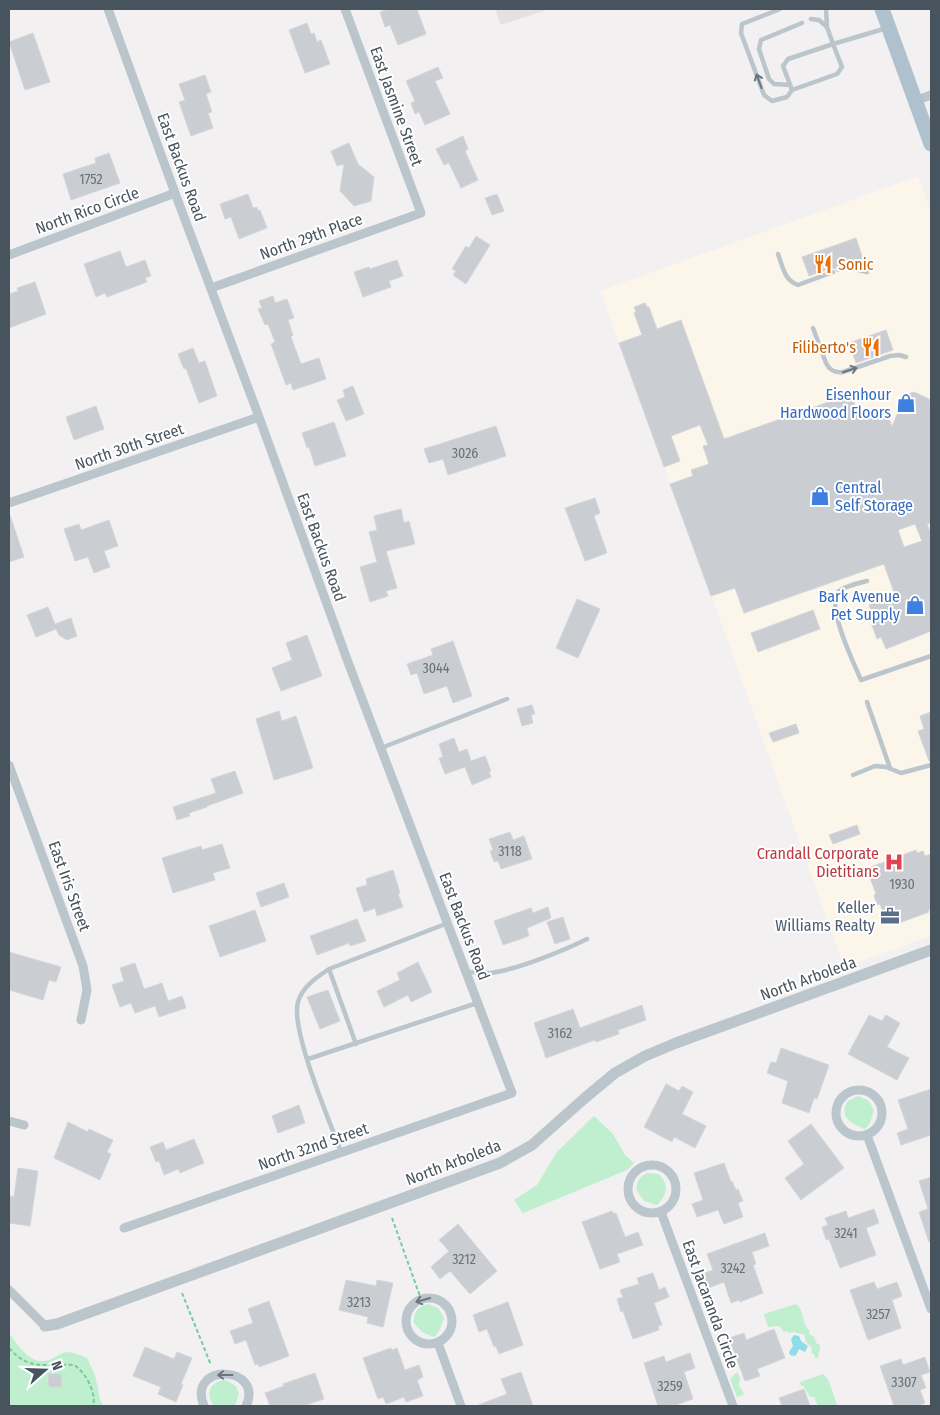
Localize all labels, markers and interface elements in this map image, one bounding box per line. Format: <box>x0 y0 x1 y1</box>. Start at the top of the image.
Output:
street label: East Jasmine Street <box>366 44 427 169</box>
one-way arrow <box>754 74 763 89</box>
street label: East Backus Road <box>153 110 210 224</box>
house number: 1752 <box>79 171 103 188</box>
street label: North Rico Circle <box>33 183 142 238</box>
street label: North 29th Place <box>257 209 365 264</box>
restaurant icon: Sonic <box>812 253 834 275</box>
place label: Sonic <box>838 255 874 274</box>
restaurant icon: Filiberto's <box>860 336 882 358</box>
place label: Filiberto's <box>792 338 856 357</box>
one-way arrow <box>842 364 858 374</box>
place label: Eisenhour Hardwood Floors <box>780 385 891 422</box>
shop icon: Eisenhour Hardwood Floors <box>895 392 917 414</box>
street label: North 30th Street <box>72 419 187 474</box>
house number: 3026 <box>452 445 478 462</box>
place label: Central Self Storage <box>835 478 913 515</box>
shop icon: Central Self Storage <box>809 485 831 507</box>
street label: East Backus Road <box>293 490 350 604</box>
place label: Bark Avenue Pet Supply <box>819 587 901 624</box>
shop icon: Bark Avenue Pet Supply <box>904 594 926 616</box>
house number: 3044 <box>422 660 450 677</box>
street label: East Iris Street <box>44 838 95 935</box>
house number: 3118 <box>498 843 522 860</box>
place label: Crandall Corporate Dietitians <box>757 844 879 881</box>
hospital icon: Crandall Corporate Dietitians <box>883 851 905 873</box>
street label: East Backus Road <box>435 870 494 983</box>
house number: 1930 <box>889 876 915 893</box>
place label: Keller Williams Realty <box>775 898 876 935</box>
office icon: Keller Williams Realty <box>879 905 901 927</box>
street label: North Arboleda <box>758 952 859 1005</box>
house number: 3162 <box>548 1025 572 1042</box>
street label: North 32nd Street <box>256 1118 372 1174</box>
street label: North Arboleda <box>403 1136 504 1189</box>
house number: 3241 <box>834 1225 858 1242</box>
street label: East Jacaranda Circle <box>678 1237 743 1371</box>
house number: 3212 <box>452 1251 476 1268</box>
house number: 3242 <box>721 1260 745 1277</box>
house number: 3213 <box>347 1294 371 1311</box>
one-way arrow <box>415 1295 431 1305</box>
house number: 3257 <box>866 1306 890 1323</box>
north arrow <box>20 1345 70 1395</box>
text: N <box>47 1359 66 1373</box>
one-way arrow <box>217 1370 233 1379</box>
house number: 3307 <box>891 1374 917 1391</box>
house number: 3259 <box>657 1378 683 1395</box>

